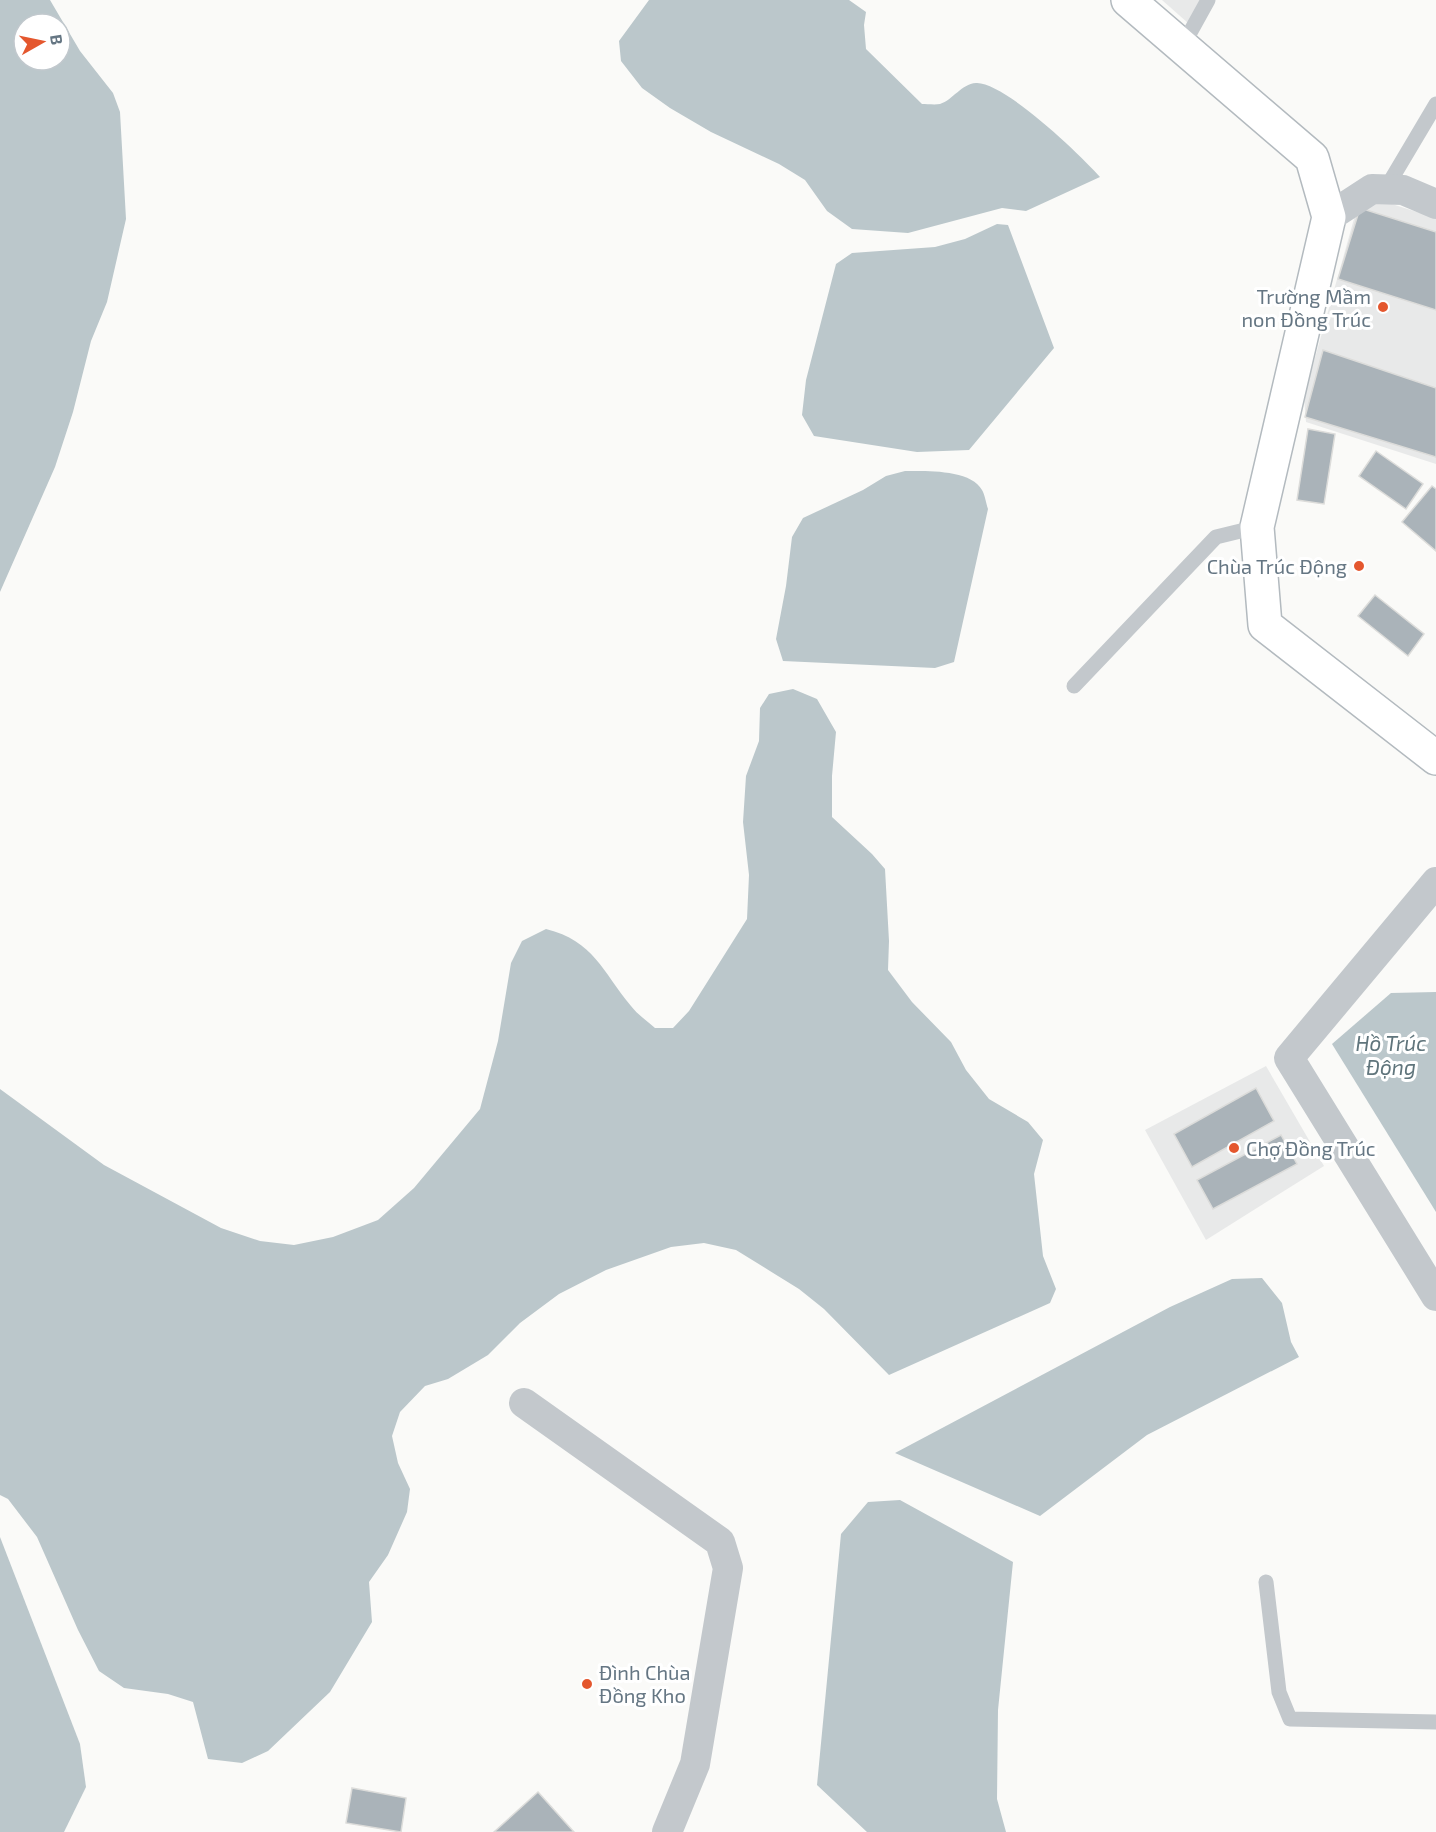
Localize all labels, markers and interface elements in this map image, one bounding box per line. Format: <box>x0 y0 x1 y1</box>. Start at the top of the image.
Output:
north arrow <box>12 12 72 72</box>
text: B <box>47 33 67 46</box>
place label: Trường Mầm non Đồng Trúc <box>1241 284 1371 331</box>
marker: Trường Mầm non Đồng Trúc <box>1376 300 1390 314</box>
place label: Chùa Trúc Động <box>1207 554 1347 578</box>
marker: Chùa Trúc Động <box>1352 559 1366 573</box>
water label: Hồ Trúc Động <box>1356 1030 1426 1079</box>
place label: Chợ Đồng Trúc <box>1246 1136 1376 1160</box>
marker: Chợ Đồng Trúc <box>1227 1141 1241 1155</box>
place label: Đình Chùa Đồng Kho <box>599 1660 690 1707</box>
marker: Đình Chùa Đồng Kho <box>580 1677 594 1691</box>

